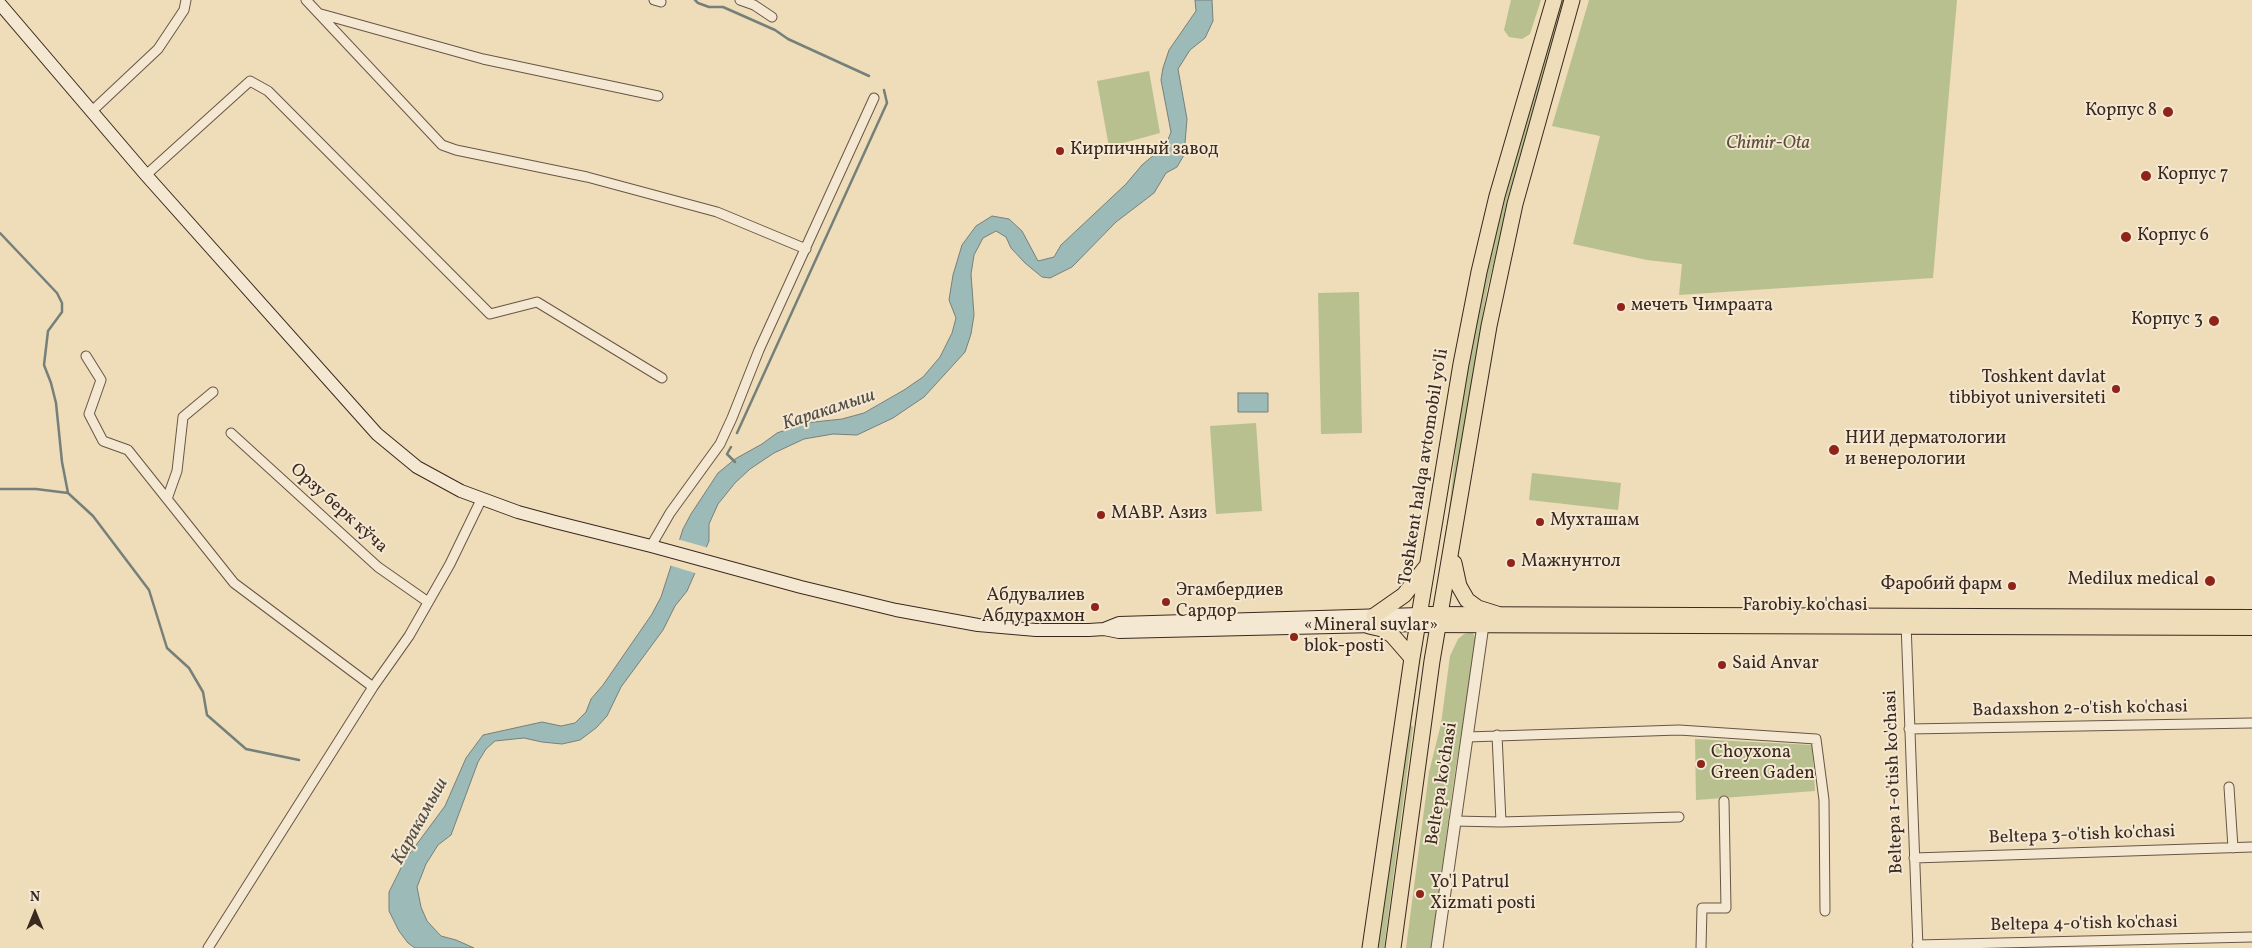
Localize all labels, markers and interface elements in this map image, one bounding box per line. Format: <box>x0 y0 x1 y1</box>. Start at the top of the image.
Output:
place label: Корпус 8 <box>2085 101 2157 123</box>
marker: Корпус 8 <box>2161 105 2175 119</box>
park label: Chimir-Ota <box>1726 134 1810 156</box>
place label: Кирпичный завод <box>1070 140 1218 162</box>
marker: Кирпичный завод <box>1054 145 1066 157</box>
place label: Корпус 7 <box>2157 165 2229 187</box>
marker: Корпус 7 <box>2139 169 2153 183</box>
place label: Корпус 6 <box>2137 226 2209 248</box>
marker: Корпус 6 <box>2119 230 2133 244</box>
place label: мечеть Чимраата <box>1631 296 1773 318</box>
marker: мечеть Чимраата <box>1615 301 1627 313</box>
place label: Корпус 3 <box>2131 310 2203 332</box>
marker: Корпус 3 <box>2207 314 2221 328</box>
street label: Toshkent halqa avtomobil yo'li <box>1396 347 1454 587</box>
place label: Toshkent davlat tibbiyot universiteti <box>1949 368 2106 410</box>
marker: Toshkent davlat tibbiyot universiteti <box>2110 383 2122 395</box>
water label: Каракамыш <box>780 385 878 437</box>
place label: НИИ дерматологии и венерологии <box>1845 429 2006 472</box>
marker: НИИ дерматологии и венерологии <box>1827 443 1841 457</box>
street label: Орзу берк кўча <box>285 460 391 558</box>
place label: МАВР. Азиз <box>1111 504 1207 526</box>
marker: МАВР. Азиз <box>1095 509 1107 521</box>
place label: Мухташам <box>1550 511 1639 533</box>
marker: Мухташам <box>1534 516 1546 528</box>
place label: Мажнунтол <box>1521 552 1621 574</box>
marker: Мажнунтол <box>1505 557 1517 569</box>
place label: Medilux medical <box>2068 570 2199 592</box>
marker: Medilux medical <box>2203 574 2217 588</box>
place label: Фаробий фарм <box>1881 575 2002 597</box>
marker: Фаробий фарм <box>2006 580 2018 592</box>
place label: Эгамбердиев Сардор <box>1176 581 1283 624</box>
place label: Абдувалиев Абдурахмон <box>982 586 1085 628</box>
marker: Эгамбердиев Сардор <box>1160 596 1172 608</box>
street label: Farobiy ko'chasi <box>1742 596 1868 618</box>
marker: Абдувалиев Абдурахмон <box>1089 601 1101 613</box>
place label: «Mineral suvlar» blok-posti <box>1304 616 1438 659</box>
marker: «Mineral suvlar» blok-posti <box>1288 631 1300 643</box>
place label: Said Anvar <box>1732 654 1819 676</box>
marker: Said Anvar <box>1716 659 1728 671</box>
street label: Beltepa 1-o'tish ko'chasi <box>1881 690 1909 874</box>
street label: Badaxshon 2-o'tish ko'chasi <box>1972 697 2188 723</box>
street label: Beltepa ko'chasi <box>1423 721 1463 847</box>
place label: Choyxona Green Gaden <box>1711 743 1815 786</box>
marker: Choyxona Green Gaden <box>1695 758 1707 770</box>
water label: Каракамыш <box>388 774 454 870</box>
street label: Beltepa 3-o'tish ko'chasi <box>1988 822 2176 850</box>
place label: Yo'l Patrul Xizmati posti <box>1430 873 1536 916</box>
north arrow <box>10 888 60 938</box>
text: N <box>30 888 40 907</box>
marker: Yo'l Patrul Xizmati posti <box>1414 888 1426 900</box>
street label: Beltepa 4-o'tish ko'chasi <box>1990 913 2178 937</box>

